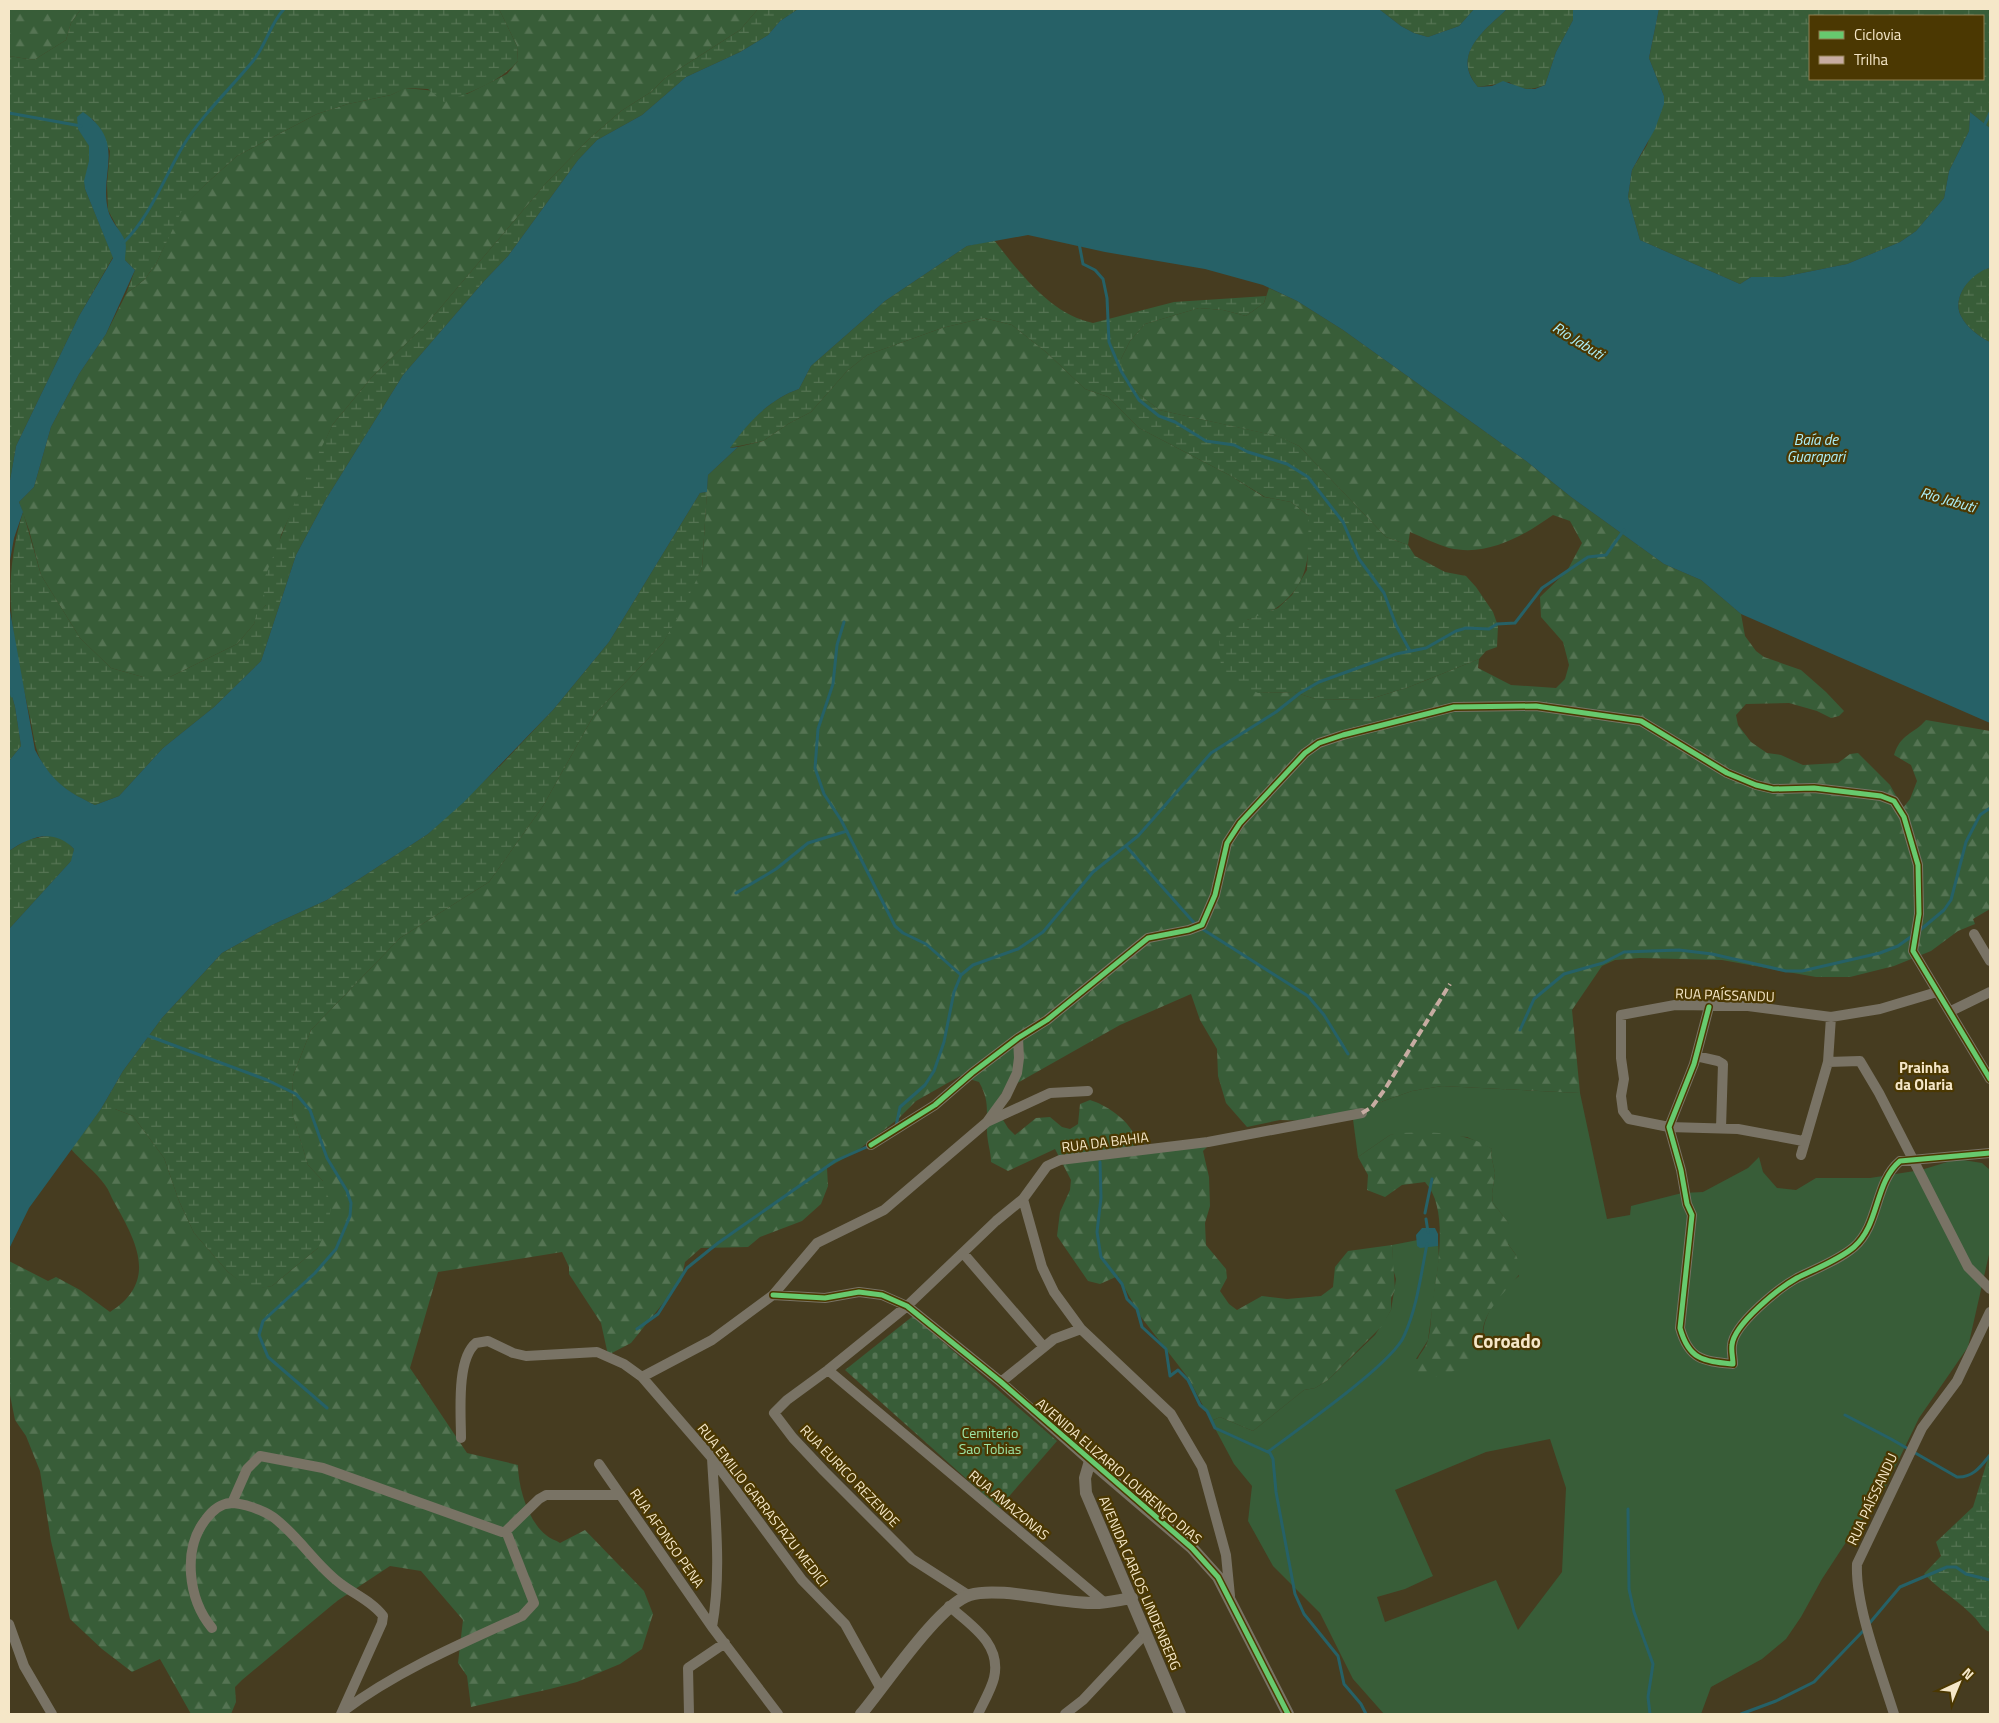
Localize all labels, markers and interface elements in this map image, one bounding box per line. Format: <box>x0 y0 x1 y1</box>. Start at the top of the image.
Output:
legend <box>1809 15 1984 80</box>
text: Ciclovia <box>1854 23 1902 46</box>
text: Trilha <box>1854 48 1889 71</box>
water label: Rio Jabuti <box>1548 316 1610 366</box>
water label: Baía de Guarapari <box>1787 428 1847 468</box>
water label: Rio Jabuti <box>1918 481 1980 519</box>
street label: RUA PAÍSSANDU <box>1675 982 1775 1007</box>
district label: Prainha da Olaria <box>1895 1056 1953 1096</box>
street label: RUA DA BAHIA <box>1060 1126 1150 1157</box>
district label: Coroado <box>1473 1326 1541 1355</box>
street label: AVENIDA ELIZARIO LOURENÇO DIAS <box>1032 1393 1207 1549</box>
street label: RUA EMILIO GARRASTAZU MEDICI <box>693 1419 834 1591</box>
street label: RUA EURICO REZENDE <box>796 1420 905 1532</box>
park label: Cemiterio Sao Tobias <box>959 1422 1021 1459</box>
street label: RUA PAÍSSANDU <box>1841 1449 1902 1548</box>
street label: RUA AMAZONAS <box>965 1465 1054 1545</box>
street label: RUA AFONSO PENA <box>625 1484 710 1592</box>
street label: AVENIDA CARLOS LINDENBERG <box>1094 1492 1187 1673</box>
north arrow <box>1934 1658 1984 1708</box>
text: N <box>1958 1662 1979 1684</box>

